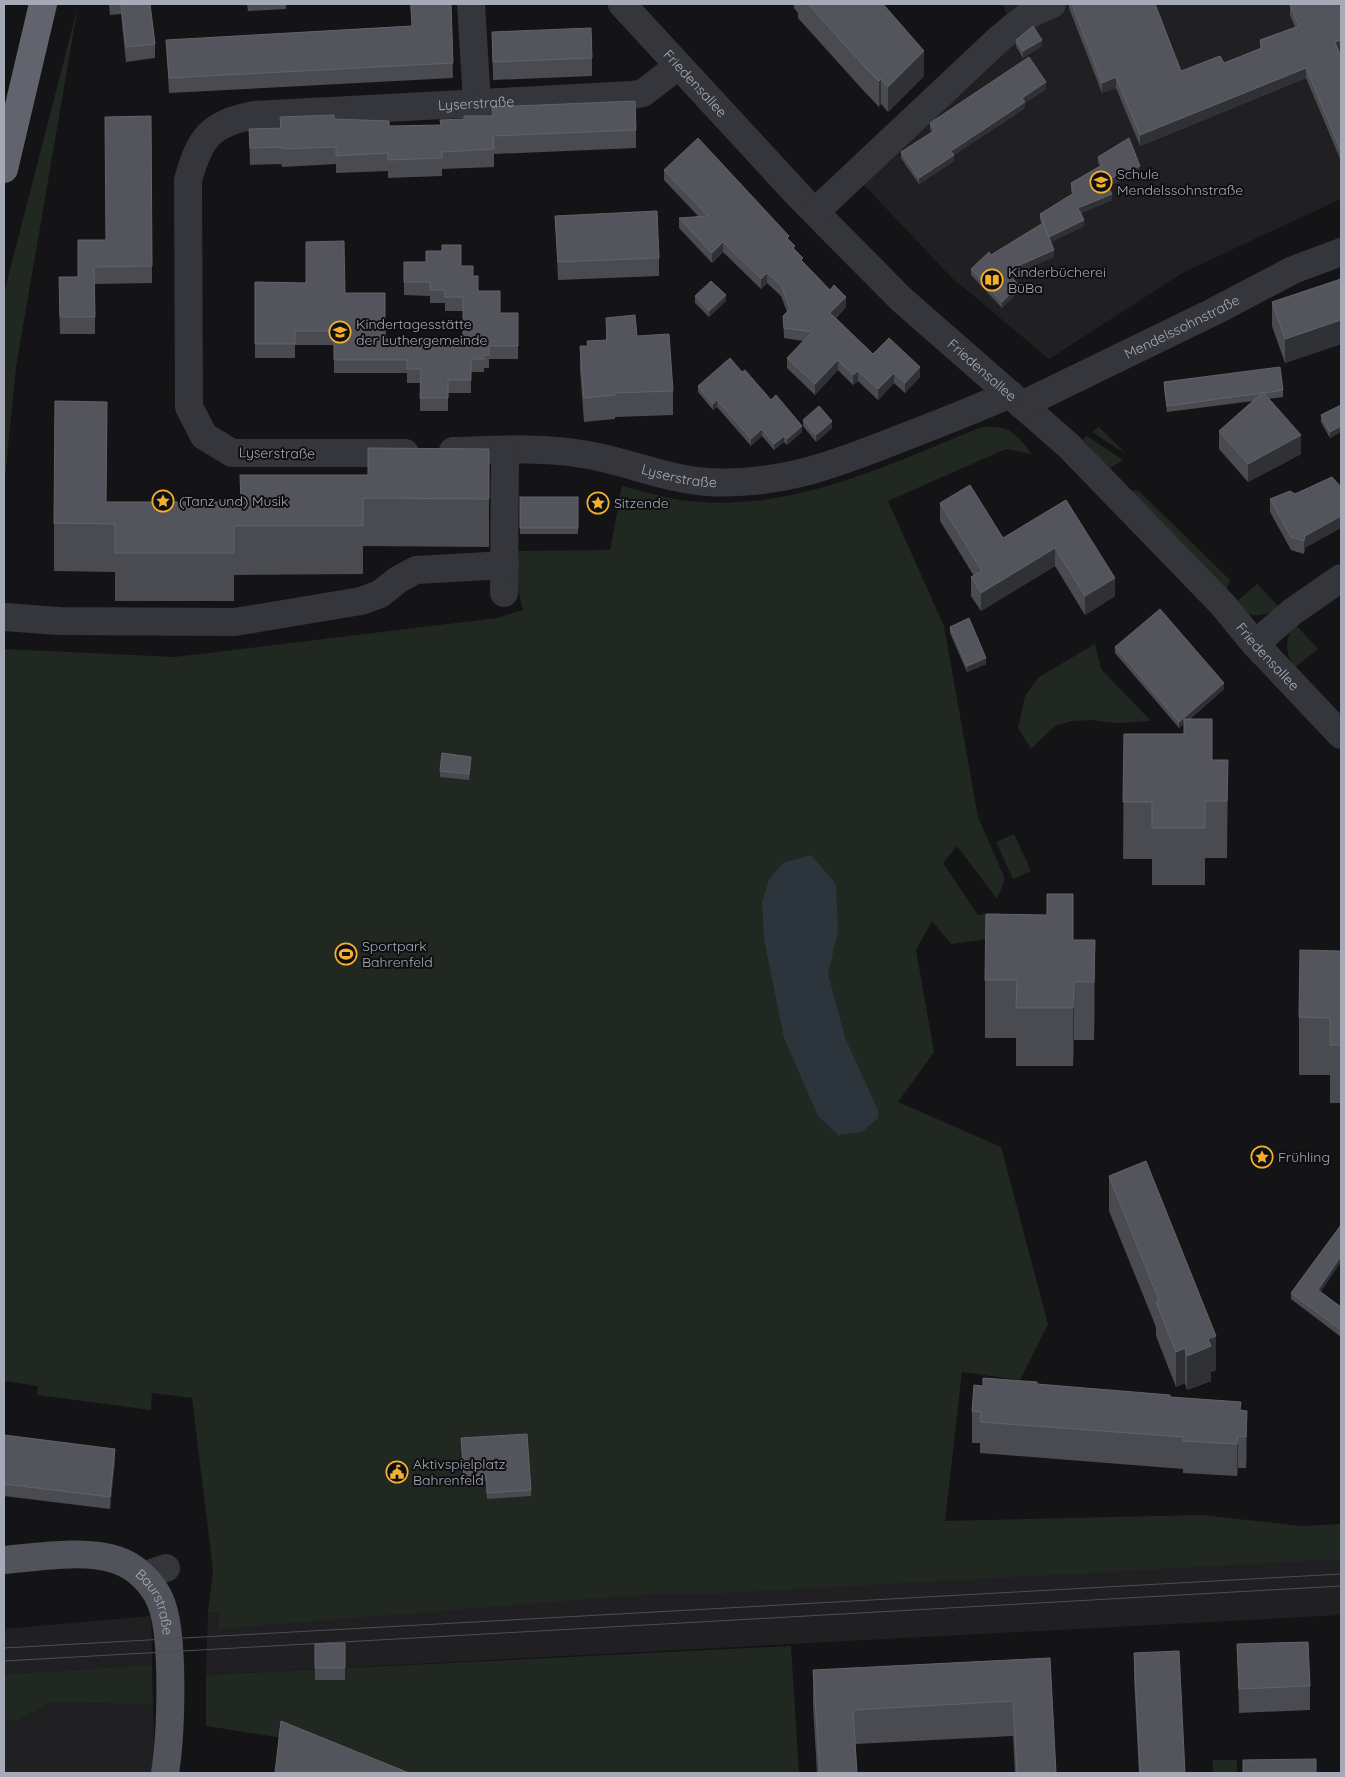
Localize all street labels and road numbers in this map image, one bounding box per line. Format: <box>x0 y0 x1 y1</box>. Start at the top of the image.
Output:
street label: Friedensallee <box>659 46 731 121</box>
street label: Lyserstraße <box>437 92 515 114</box>
street label: Mendelssohnstraße <box>1121 291 1243 363</box>
street label: Friedensallee <box>944 335 1021 405</box>
street label: Lyserstraße <box>239 443 315 463</box>
street label: Lyserstraße <box>639 460 717 491</box>
street label: Friedensallee <box>1232 619 1303 694</box>
street label: Baurstraße <box>132 1565 177 1636</box>

